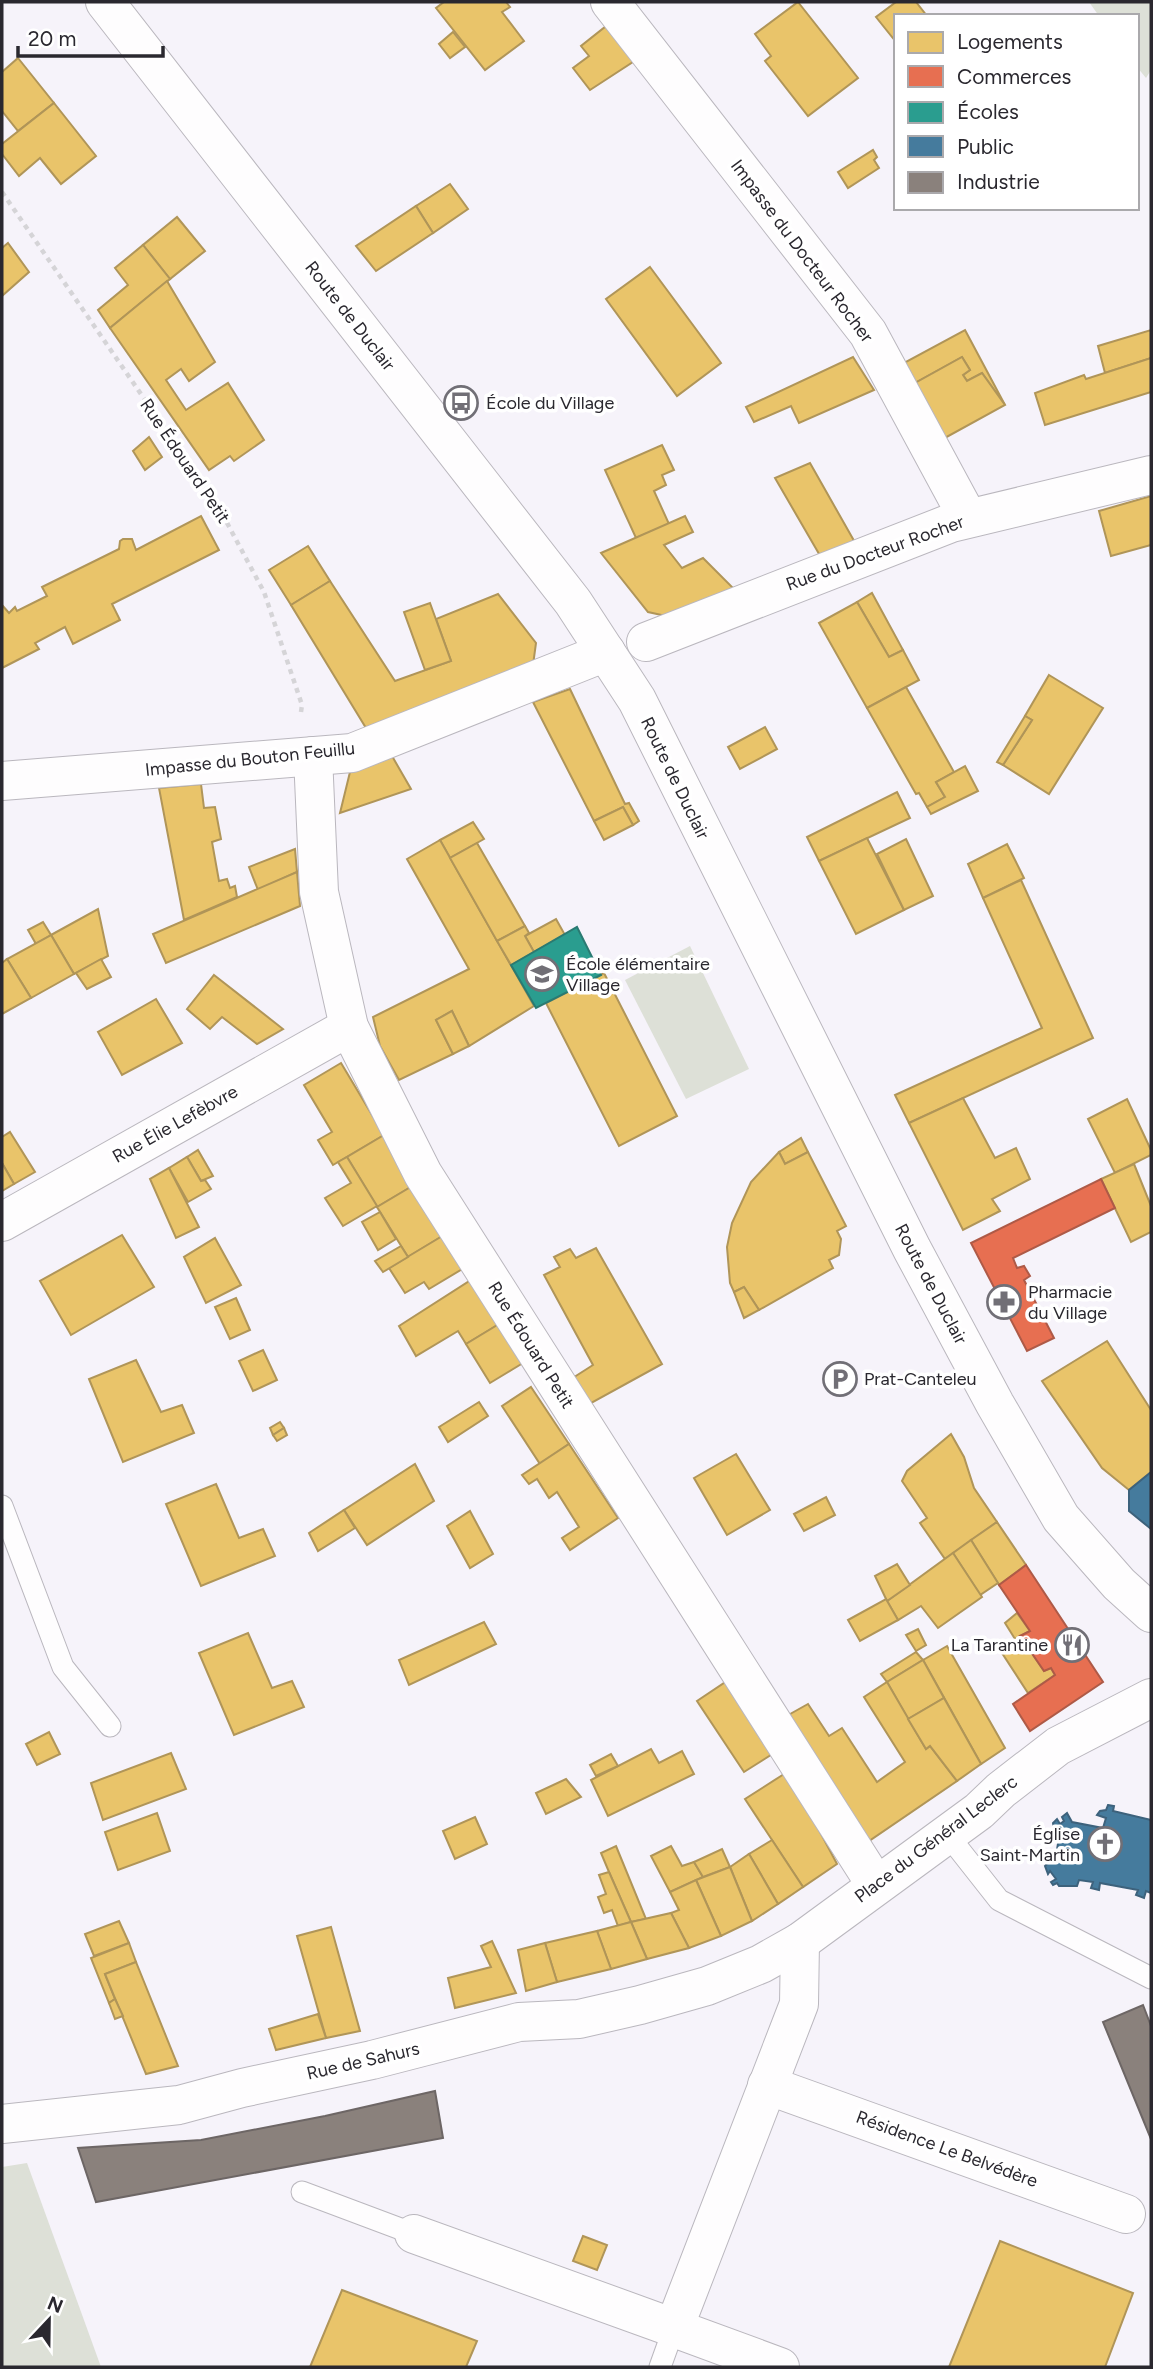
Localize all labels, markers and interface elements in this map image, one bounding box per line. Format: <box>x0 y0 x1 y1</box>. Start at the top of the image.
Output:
scale bar <box>18 14 163 58</box>
legend <box>894 14 1139 210</box>
text: 20 m <box>28 26 76 51</box>
text: Logements <box>957 29 1063 54</box>
text: Commerces <box>957 64 1071 89</box>
text: Écoles <box>957 99 1019 124</box>
text: Public <box>957 134 1014 159</box>
street label: Impasse du Docteur Rocher <box>726 155 878 347</box>
text: Industrie <box>957 169 1040 194</box>
street label: Route de Duclair <box>300 257 400 375</box>
bus stop icon: École du Village <box>442 384 480 422</box>
place label: École du Village <box>486 392 614 414</box>
street label: Rue Édouard Petit <box>135 395 235 528</box>
street label: Rue du Docteur Rocher <box>783 511 967 595</box>
street label: Route de Duclair <box>636 713 714 843</box>
street label: Impasse du Bouton Feuillu <box>144 737 356 781</box>
place label: École élémentaire Village <box>566 953 710 996</box>
school or university icon: École élémentaire Village <box>523 955 561 993</box>
street label: Rue Élie Lefèbvre <box>109 1080 242 1168</box>
street label: Route de Duclair <box>890 1220 972 1348</box>
street label: Rue Édouard Petit <box>483 1278 579 1413</box>
place label: Pharmacie du Village <box>1028 1281 1112 1324</box>
pharmacy icon: Pharmacie du Village <box>985 1283 1023 1321</box>
parking icon: Prat-Canteleu <box>821 1360 859 1398</box>
place label: Prat-Canteleu <box>864 1368 977 1390</box>
restaurant icon: La Tarantine <box>1053 1626 1091 1664</box>
place label: La Tarantine <box>951 1634 1048 1656</box>
street label: Place du Général Leclerc <box>850 1770 1022 1907</box>
place label: Église Saint-Martin <box>980 1823 1080 1866</box>
church icon: Église Saint-Martin <box>1086 1825 1124 1863</box>
street label: Rue de Sahurs <box>304 2037 422 2085</box>
street label: Résidence Le Belvédère <box>853 2106 1041 2192</box>
north arrow <box>14 2285 84 2355</box>
text: N <box>44 2291 66 2318</box>

